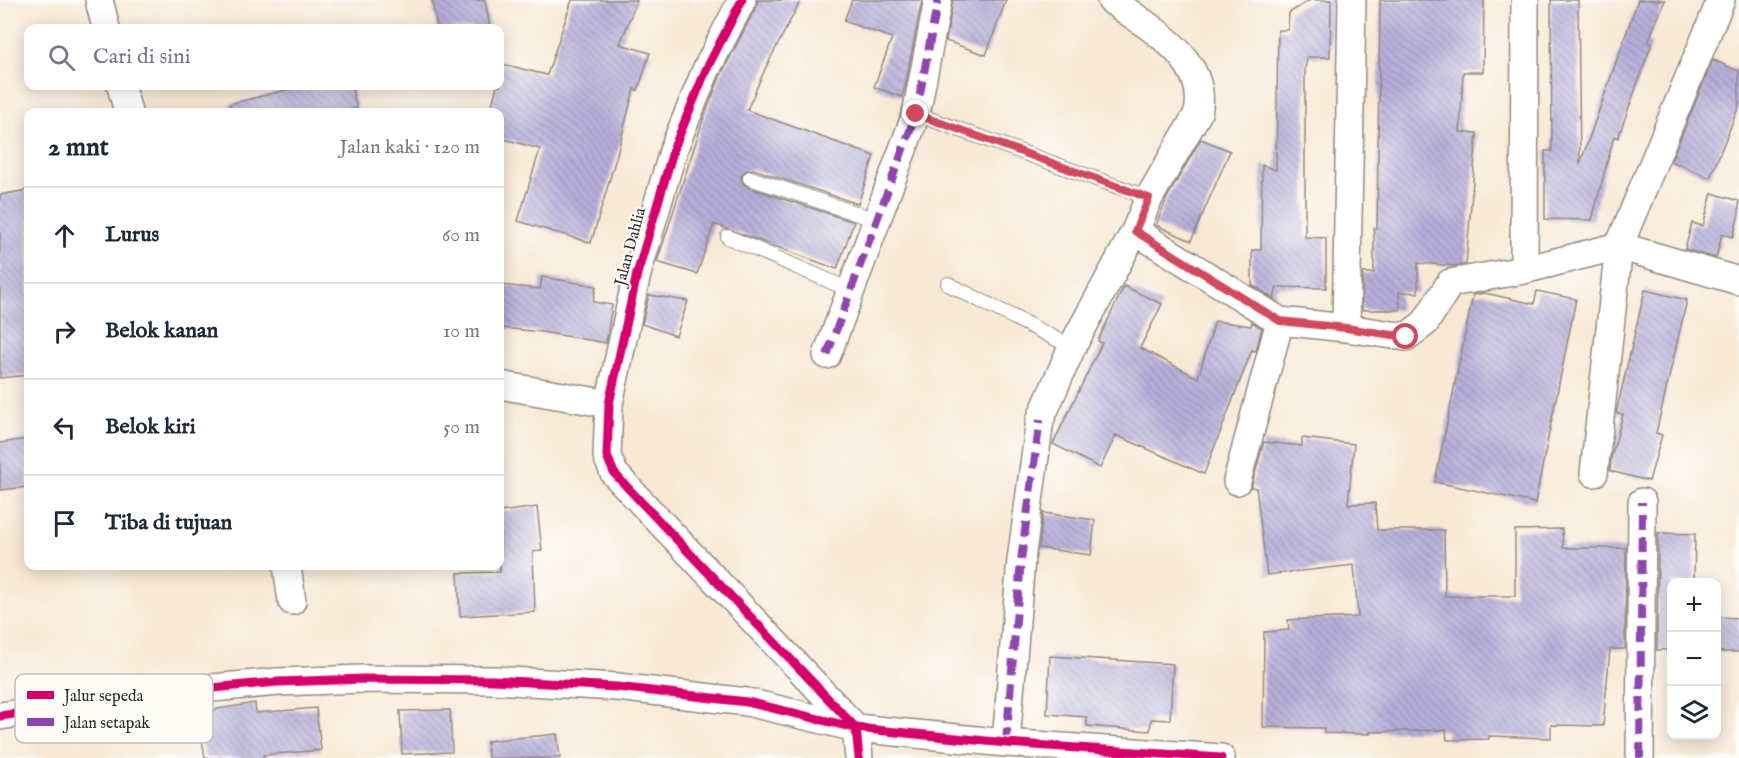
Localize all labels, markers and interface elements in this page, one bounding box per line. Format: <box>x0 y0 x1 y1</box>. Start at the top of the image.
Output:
search box <box>24 24 504 90</box>
icon: search <box>45 41 78 74</box>
text: Cari di sini <box>93 43 191 71</box>
route end <box>902 100 928 126</box>
text: 2 mnt <box>48 131 109 164</box>
text: Jalan kaki · 120 m <box>340 135 480 160</box>
street label: Jalan Dahlia <box>610 206 651 290</box>
icon: ahead <box>48 219 81 252</box>
text: Lurus <box>105 221 159 249</box>
text: 60 m <box>442 223 480 248</box>
icon: right <box>48 315 81 348</box>
text: Belok kanan <box>105 317 218 345</box>
text: 10 m <box>443 319 480 344</box>
route start <box>1392 323 1418 349</box>
icon: left <box>48 411 81 444</box>
text: Belok kiri <box>105 413 196 441</box>
text: 50 m <box>443 415 480 440</box>
icon: arrive <box>48 507 81 540</box>
text: Tiba di tujuan <box>105 509 232 537</box>
map controls <box>1667 578 1721 740</box>
button: + <box>1667 578 1721 632</box>
button: − <box>1667 632 1721 686</box>
legend <box>15 674 213 743</box>
button: layers <box>1667 686 1721 740</box>
text: Jalur sepeda <box>62 687 144 707</box>
text: Jalan setapak <box>62 714 150 734</box>

